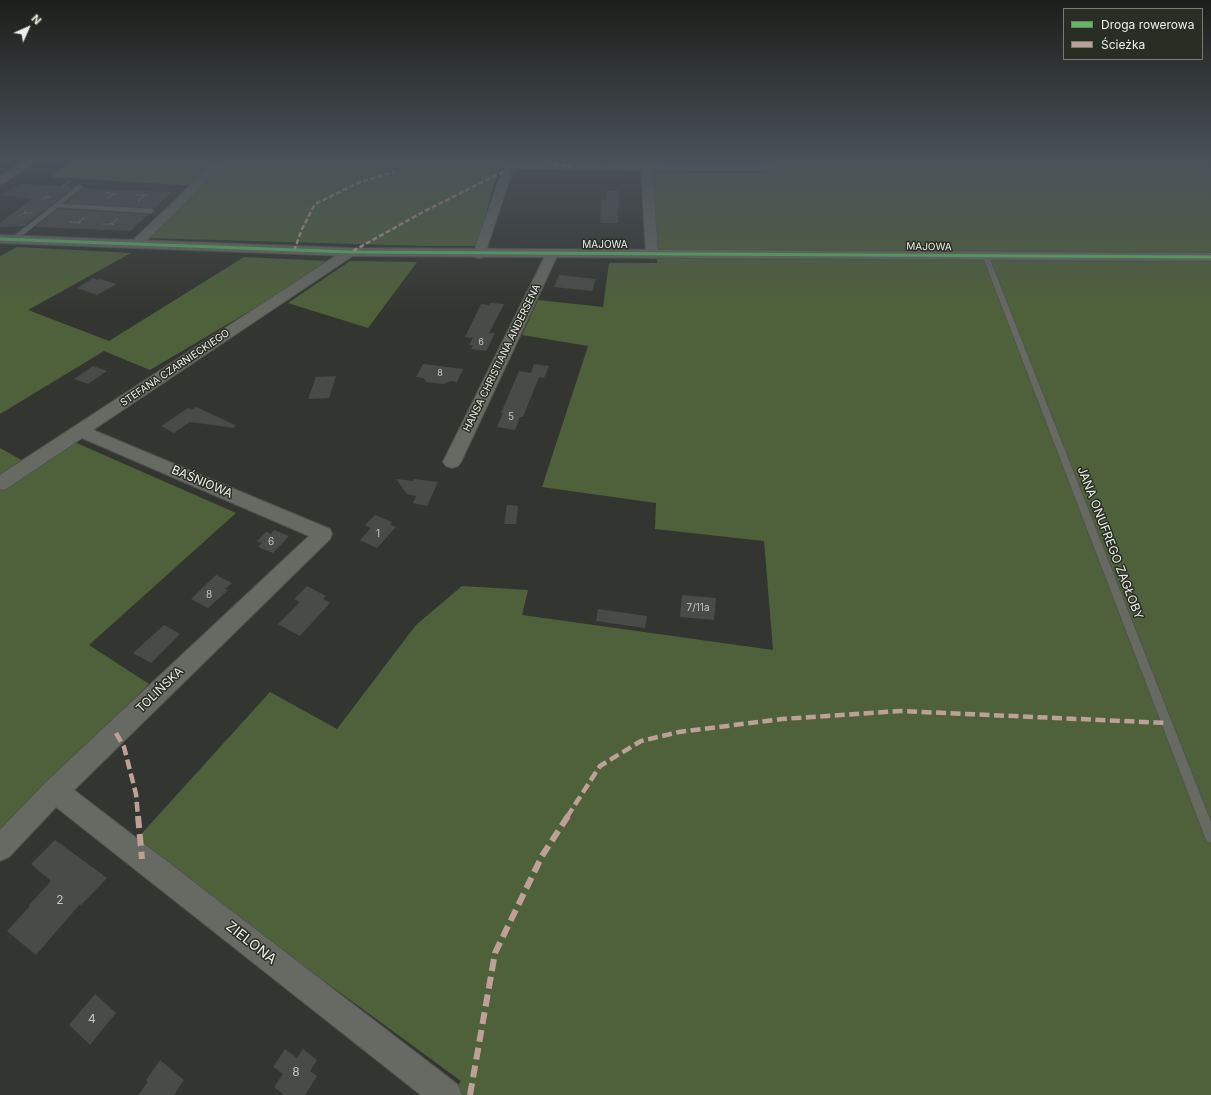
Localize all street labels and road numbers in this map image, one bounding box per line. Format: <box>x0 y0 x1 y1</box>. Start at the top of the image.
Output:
street label: MAJOWA <box>582 239 628 251</box>
street label: MAJOWA <box>906 241 952 253</box>
street label: HANSA CHRISTIANA ANDERSENA <box>461 282 543 434</box>
street label: STEFANA CZARNIECKIEGO <box>118 327 232 409</box>
street label: BAŚNIOWA <box>169 463 235 501</box>
street label: JANA ONUFREGO ZAGŁOBY <box>1074 465 1146 621</box>
street label: TOLIŃSKA <box>134 664 186 716</box>
street label: ZIELONA <box>222 918 280 968</box>

